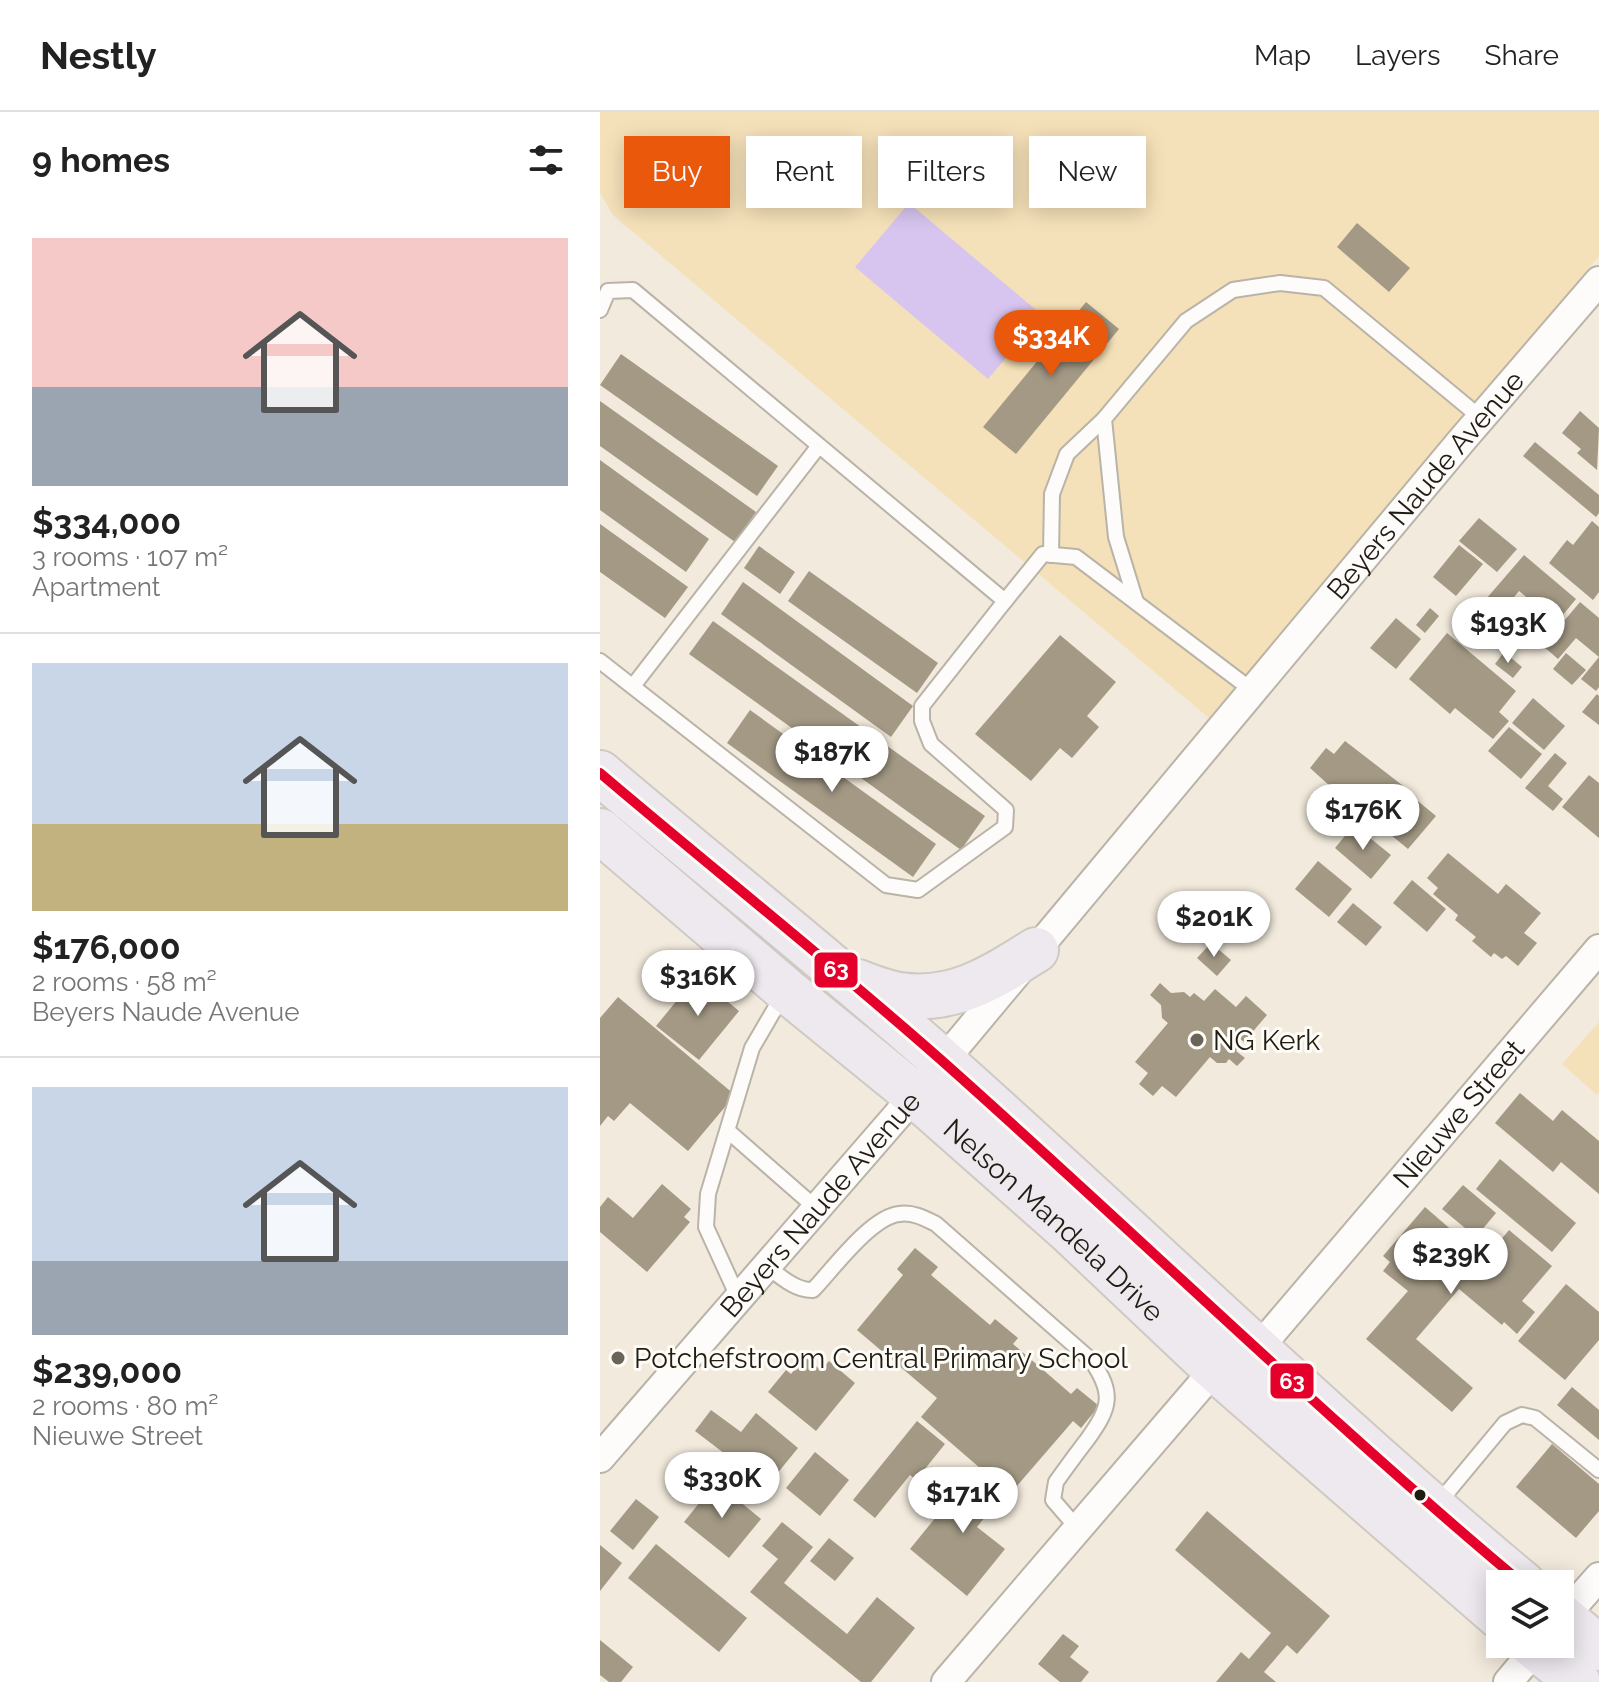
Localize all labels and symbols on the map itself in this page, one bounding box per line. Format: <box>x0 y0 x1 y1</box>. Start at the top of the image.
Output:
pin: $334K <box>995 310 1107 378</box>
street label: Beyers Naude Avenue <box>1320 364 1531 606</box>
pin: $193K <box>1452 597 1564 665</box>
pin: $187K <box>776 726 888 794</box>
pin: $176K <box>1307 784 1419 852</box>
pin: $201K <box>1158 891 1270 959</box>
pin: $316K <box>642 950 754 1018</box>
line badge: 63 <box>813 951 859 989</box>
text: 63 <box>823 956 849 982</box>
place label: NG Kerk <box>1213 1024 1320 1057</box>
marker: NG Kerk <box>1188 1031 1206 1049</box>
street label: Nieuwe Street <box>1386 1032 1531 1194</box>
street label: Beyers Naude Avenue <box>713 1085 927 1324</box>
street label: Nelson Mandela Drive <box>937 1112 1171 1328</box>
pin: $239K <box>1395 1228 1507 1296</box>
place label: Potchefstroom Central Primary School <box>634 1342 1128 1375</box>
marker: Potchefstroom Central Primary School <box>609 1349 627 1367</box>
line badge: 63 <box>1269 1362 1315 1400</box>
text: 63 <box>1279 1368 1305 1394</box>
pin: $330K <box>666 1452 778 1520</box>
pin: $171K <box>907 1467 1019 1535</box>
unlabelled marker <box>1412 1487 1428 1503</box>

